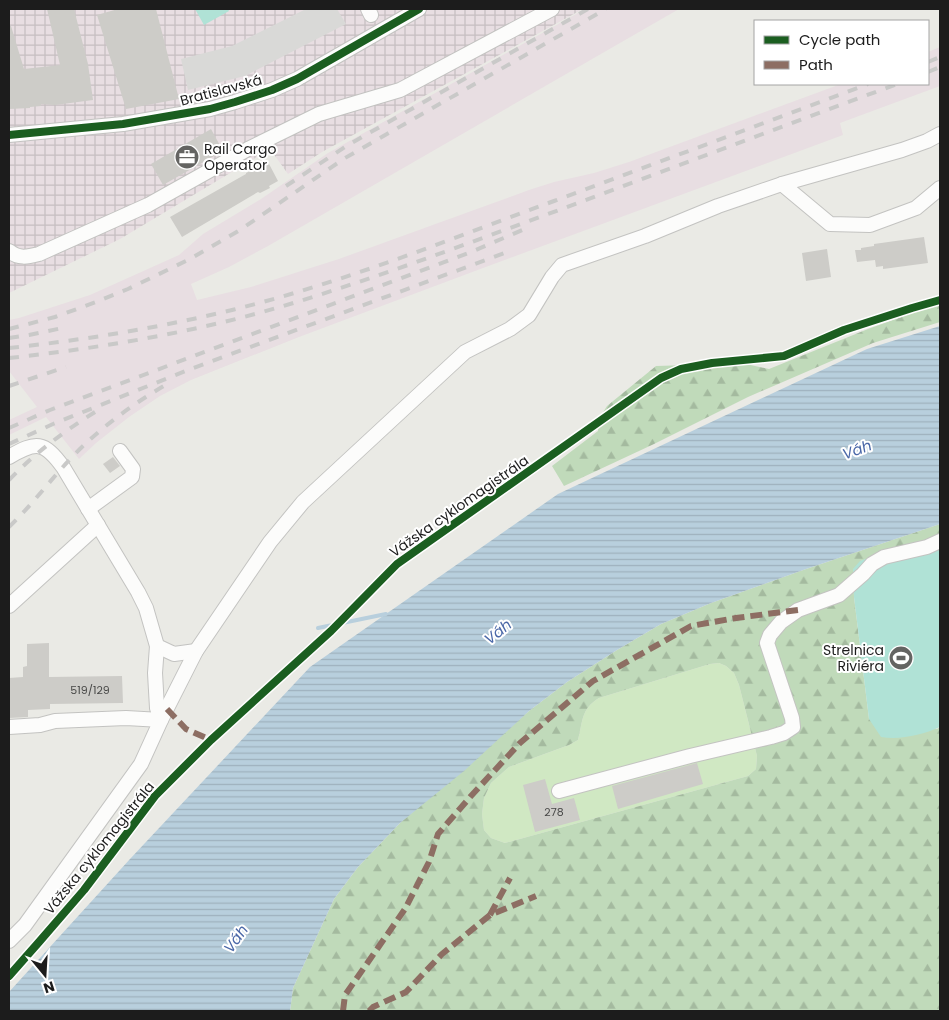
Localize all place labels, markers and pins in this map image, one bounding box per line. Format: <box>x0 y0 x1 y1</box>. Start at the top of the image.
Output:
place label: Rail Cargo Operator <box>204 139 277 175</box>
office icon: Rail Cargo Operator <box>174 144 200 170</box>
place label: Strelnica Riviéra <box>823 640 884 676</box>
sports icon: Strelnica Riviéra <box>888 645 914 671</box>

